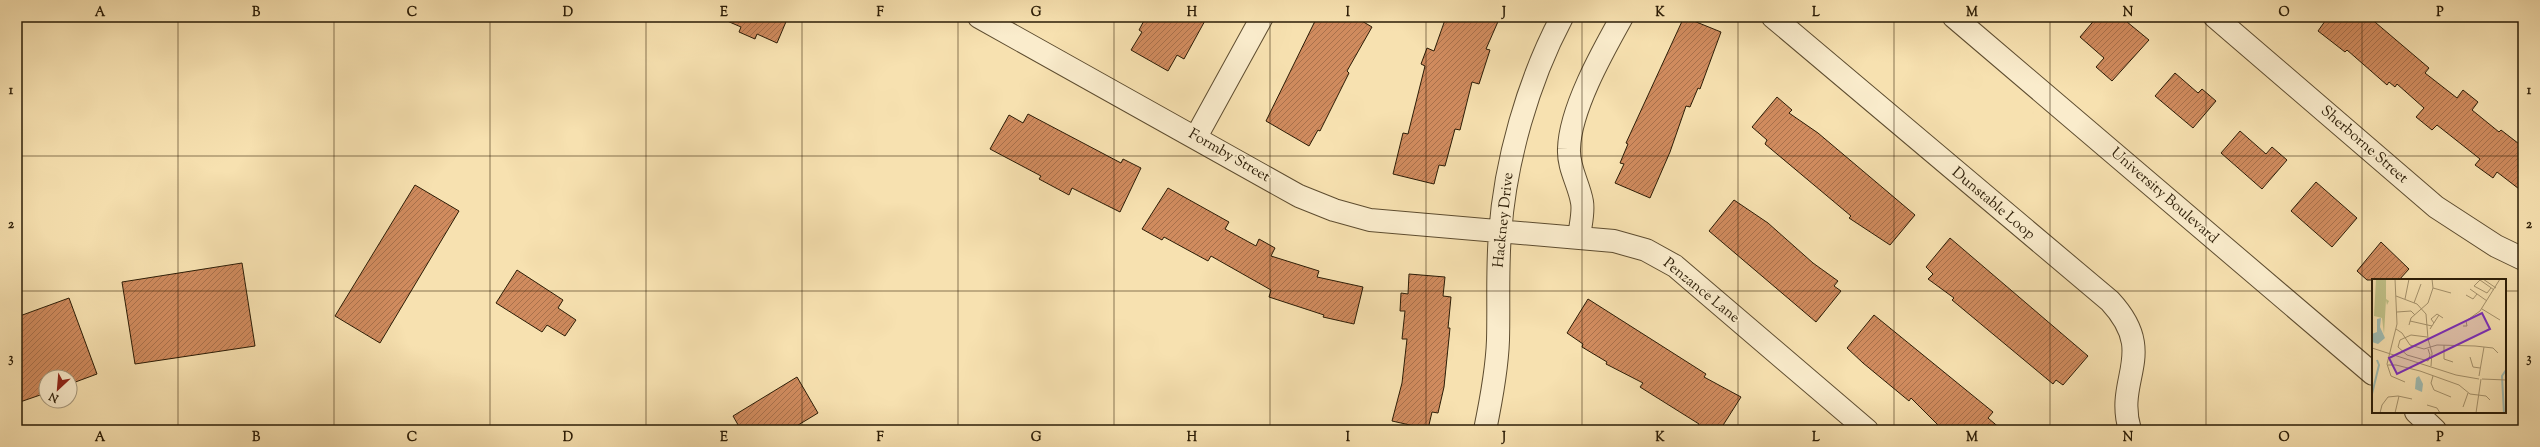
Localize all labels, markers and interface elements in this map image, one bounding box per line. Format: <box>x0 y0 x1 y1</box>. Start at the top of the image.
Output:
text: A <box>95 4 106 22</box>
text: B <box>252 4 261 22</box>
text: C <box>407 4 417 22</box>
text: D <box>563 4 573 22</box>
text: E <box>720 4 728 22</box>
text: F <box>876 4 884 22</box>
text: G <box>1031 4 1042 22</box>
text: H <box>1187 4 1198 22</box>
text: I <box>1346 4 1351 22</box>
text: J <box>1501 4 1506 22</box>
text: K <box>1655 4 1665 22</box>
text: L <box>1812 4 1820 22</box>
text: M <box>1966 4 1978 22</box>
text: N <box>2123 4 2134 22</box>
text: O <box>2278 4 2290 22</box>
text: P <box>2436 4 2444 22</box>
text: 1 <box>9 82 14 100</box>
text: 1 <box>2527 82 2532 100</box>
street label: Sherborne Street <box>2316 101 2412 189</box>
street label: Formby Street <box>1184 124 1274 188</box>
street label: University Boulevard <box>2105 143 2223 249</box>
street label: Dunstable Loop <box>1947 163 2039 245</box>
street label: Hackney Drive <box>1489 171 1519 269</box>
text: 2 <box>8 216 15 234</box>
text: 2 <box>2526 216 2533 234</box>
street label: Penzance Lane <box>1658 253 1744 329</box>
inset map <box>2372 279 2506 413</box>
text: 3 <box>8 350 14 368</box>
text: 3 <box>2526 350 2532 368</box>
north arrow <box>38 369 78 409</box>
text: N <box>46 388 62 407</box>
text: A <box>95 429 106 447</box>
text: B <box>252 429 261 447</box>
text: C <box>407 429 417 447</box>
text: D <box>563 429 573 447</box>
text: E <box>720 429 728 447</box>
text: F <box>876 429 884 447</box>
text: G <box>1031 429 1042 447</box>
text: H <box>1187 429 1198 447</box>
text: I <box>1346 429 1351 447</box>
text: J <box>1501 429 1506 447</box>
text: K <box>1655 429 1665 447</box>
text: L <box>1812 429 1820 447</box>
text: M <box>1966 429 1978 447</box>
text: N <box>2123 429 2134 447</box>
text: O <box>2278 429 2290 447</box>
text: P <box>2436 429 2444 447</box>

